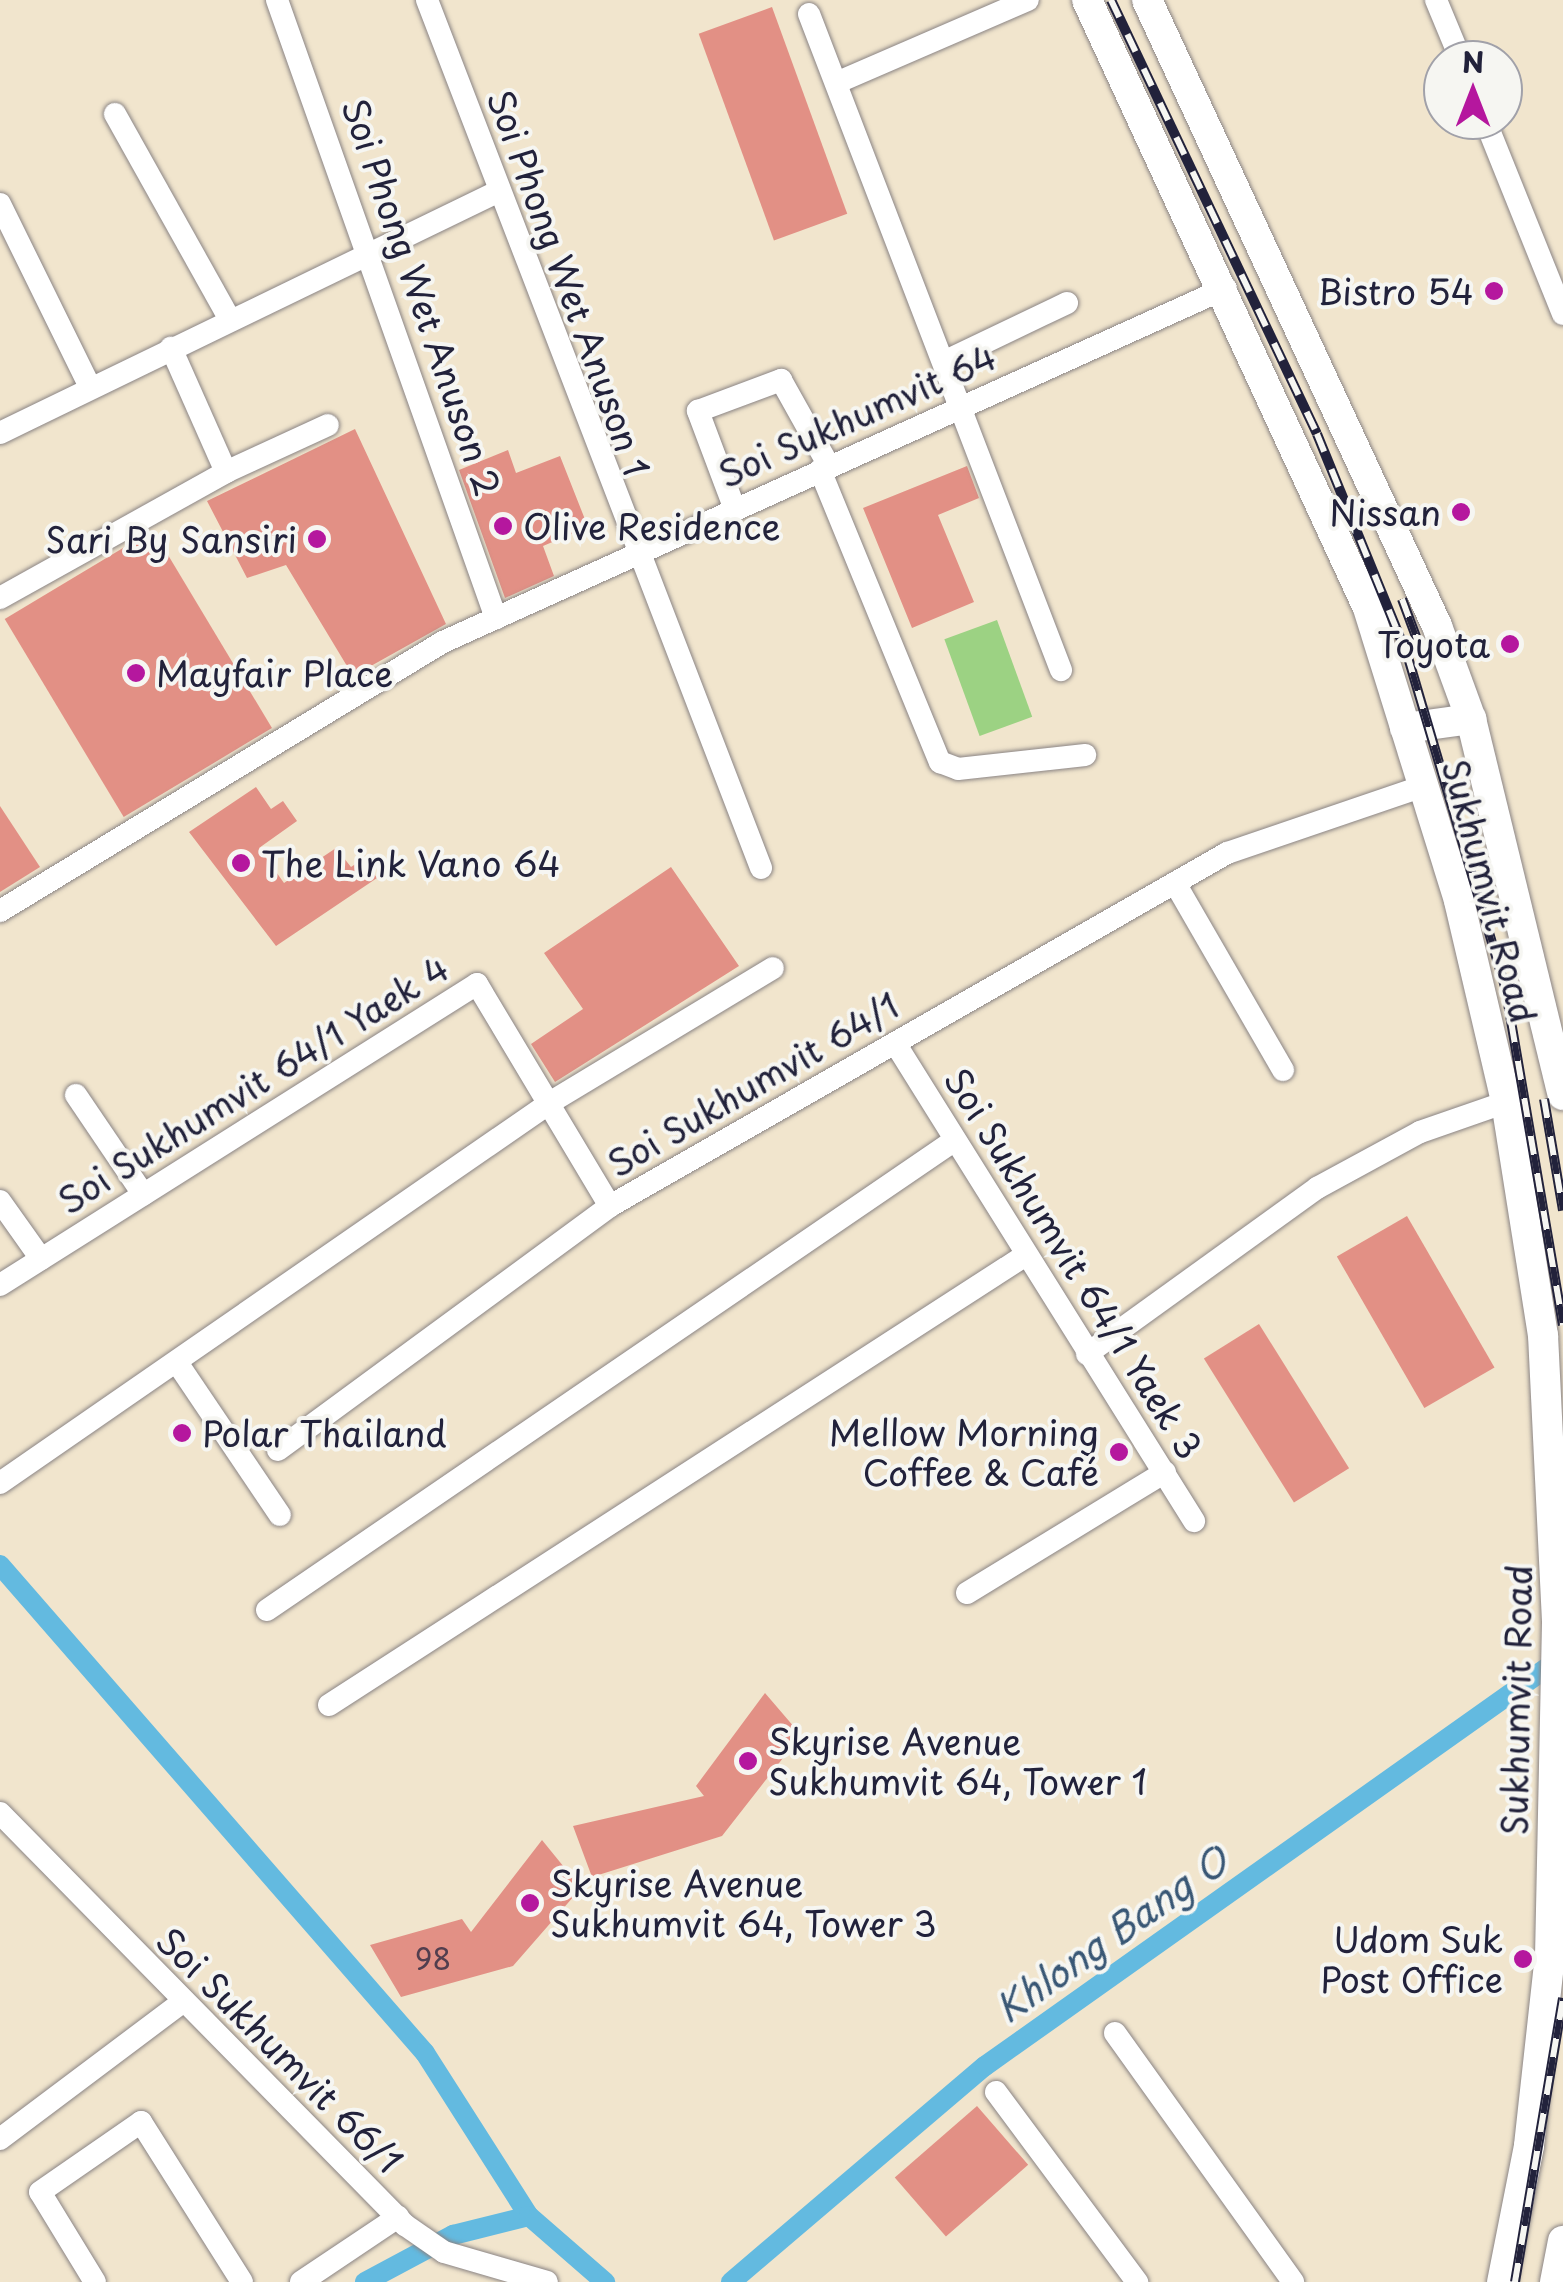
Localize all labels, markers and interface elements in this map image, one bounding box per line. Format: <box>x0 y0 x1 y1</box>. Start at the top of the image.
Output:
north arrow <box>1423 40 1523 140</box>
text: N <box>1462 40 1484 83</box>
street label: Soi Phong Wet Anuson 1 <box>479 84 659 482</box>
street label: Soi Phong Wet Anuson 2 <box>334 93 510 501</box>
place label: Bistro 54 <box>1317 270 1474 312</box>
marker: Bistro 54 <box>1483 280 1505 302</box>
street label: Soi Sukhumvit 64 <box>713 336 1001 494</box>
place label: Nissan <box>1329 491 1441 533</box>
marker: Nissan <box>1450 501 1472 523</box>
place label: Olive Residence <box>523 505 781 547</box>
marker: Olive Residence <box>492 515 514 537</box>
place label: Sari By Sansiri <box>45 518 297 560</box>
marker: Sari By Sansiri <box>306 528 328 550</box>
place label: Toyota <box>1377 623 1490 665</box>
marker: Toyota <box>1499 633 1521 655</box>
place label: Mayfair Place <box>156 652 392 694</box>
marker: Mayfair Place <box>125 662 147 684</box>
street label: Sukhumvit Road <box>1435 755 1545 1027</box>
place label: The Link Vano 64 <box>261 842 560 884</box>
marker: The Link Vano 64 <box>230 852 252 874</box>
street label: Soi Sukhumvit 64/1 Yaek 4 <box>51 947 455 1221</box>
street label: Soi Sukhumvit 64/1 <box>601 984 905 1184</box>
street label: Soi Sukhumvit 64/1 Yaek 3 <box>937 1061 1211 1465</box>
place label: Mellow Morning Coffee & Café <box>829 1411 1099 1493</box>
place label: Polar Thailand <box>202 1412 447 1454</box>
marker: Polar Thailand <box>171 1422 193 1444</box>
marker: Mellow Morning Coffee & Café <box>1108 1441 1130 1463</box>
street label: Sukhumvit Road <box>1493 1564 1539 1836</box>
place label: Skyrise Avenue Sukhumvit 64, Tower 1 <box>768 1720 1148 1802</box>
marker: Skyrise Avenue Sukhumvit 64, Tower 1 <box>737 1750 759 1772</box>
water label: Khlong Bang O <box>986 1837 1236 2031</box>
place label: Skyrise Avenue Sukhumvit 64, Tower 3 <box>550 1862 937 1944</box>
marker: Skyrise Avenue Sukhumvit 64, Tower 3 <box>519 1892 541 1914</box>
place label: Udom Suk Post Office <box>1320 1918 1503 2000</box>
street label: Soi Sukhumvit 66/1 <box>150 1920 410 2180</box>
house number: 98 <box>415 1940 451 1976</box>
marker: Udom Suk Post Office <box>1512 1948 1534 1970</box>

